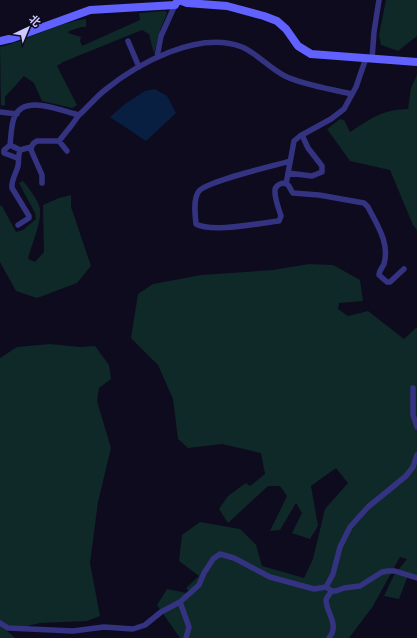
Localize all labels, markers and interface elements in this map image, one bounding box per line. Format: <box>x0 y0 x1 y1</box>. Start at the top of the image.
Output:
north arrow <box>8 8 48 48</box>
text: 北 <box>27 12 44 29</box>

